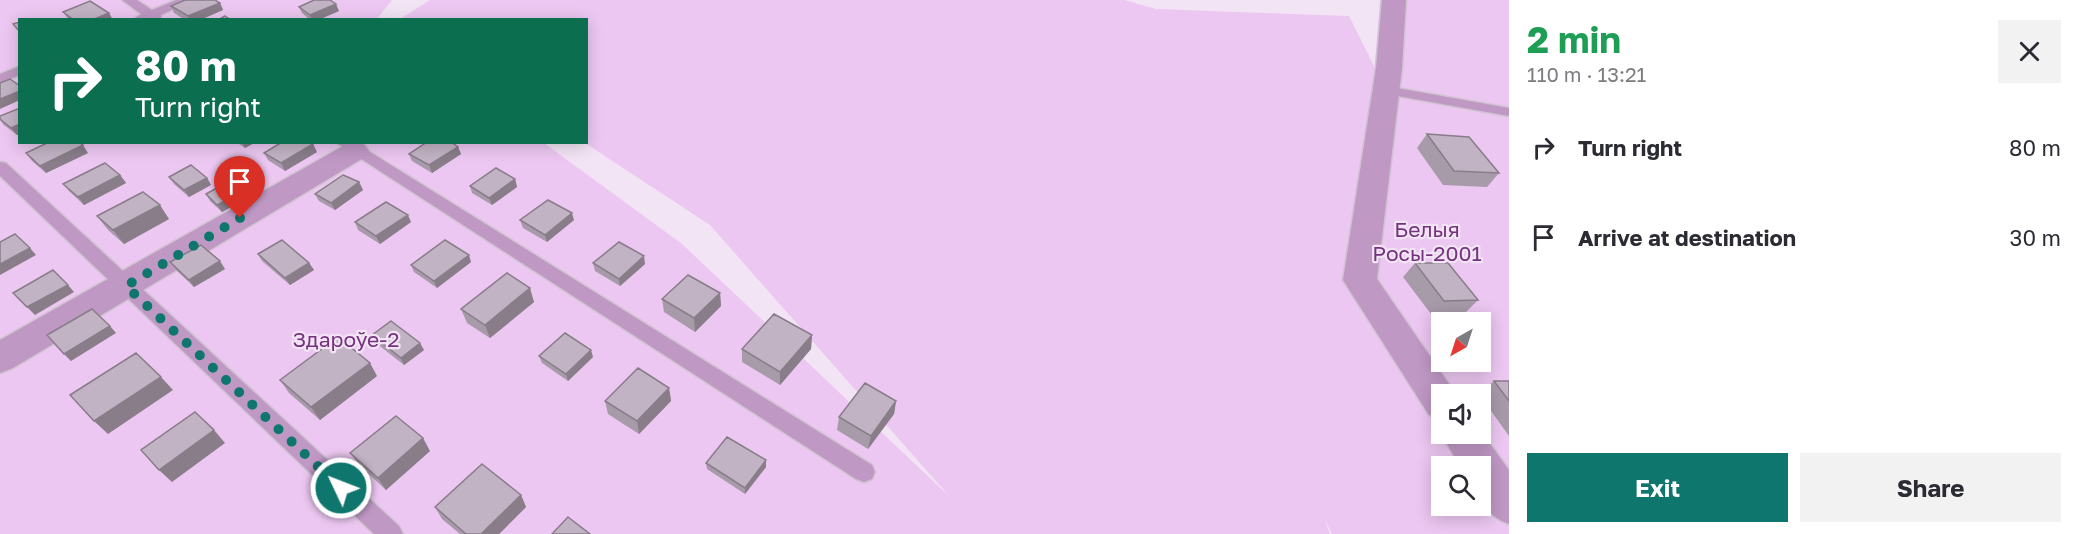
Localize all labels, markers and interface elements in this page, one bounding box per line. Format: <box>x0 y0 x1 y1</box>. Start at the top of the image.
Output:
text: 2 min <box>1527 18 1621 61</box>
button: close <box>1998 20 2061 83</box>
text: 80 m <box>135 40 236 90</box>
icon: right <box>36 42 114 120</box>
text: 110 m · 13:21 <box>1527 62 1646 86</box>
text: Turn right <box>135 91 261 123</box>
icon: right <box>1527 131 1560 164</box>
text: Turn right <box>1578 134 1682 161</box>
text: 80 m <box>2009 134 2061 161</box>
pin <box>214 156 265 218</box>
icon: arrive <box>223 165 256 198</box>
park label: Белыя Росы-2001 <box>1372 216 1482 266</box>
icon: arrive <box>1527 221 1560 254</box>
text: Arrive at destination <box>1578 224 1796 251</box>
text: 30 m <box>2010 224 2061 251</box>
north arrow <box>1431 312 1491 372</box>
map controls <box>1431 312 1491 516</box>
park label: Здароўе-2 <box>293 326 399 352</box>
button: sound <box>1431 384 1491 444</box>
button: Exit <box>1527 453 1788 522</box>
button: Share <box>1800 453 2061 522</box>
position arrow <box>309 456 373 520</box>
button: search <box>1431 456 1491 516</box>

